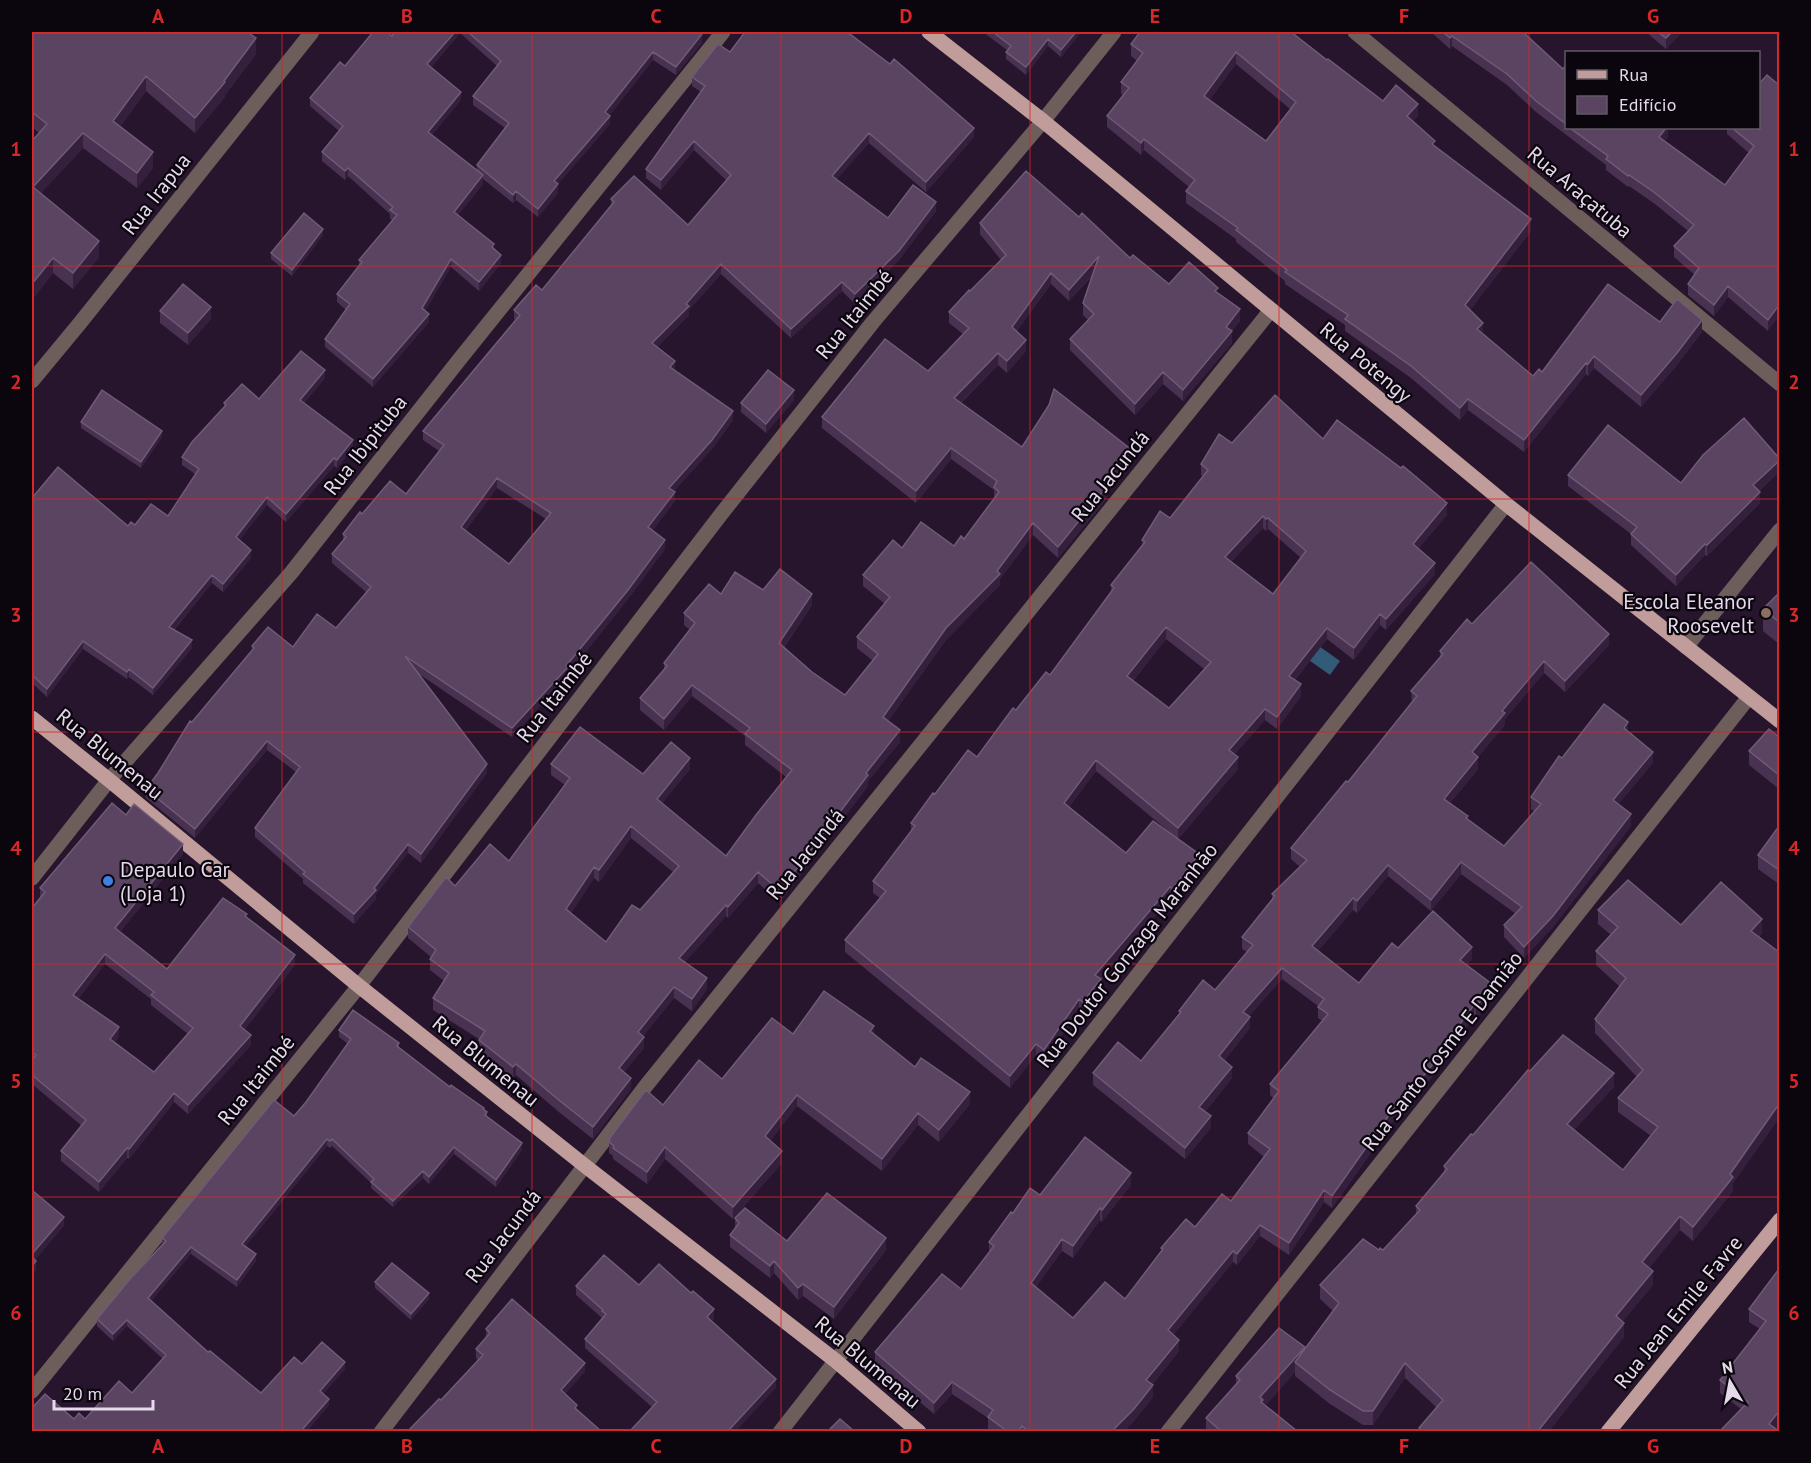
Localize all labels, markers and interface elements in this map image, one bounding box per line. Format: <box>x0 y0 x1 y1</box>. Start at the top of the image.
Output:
text: A <box>152 3 165 29</box>
text: B <box>401 3 413 29</box>
text: C <box>650 3 662 29</box>
text: D <box>900 3 913 29</box>
text: E <box>1150 3 1160 29</box>
text: F <box>1399 3 1409 29</box>
text: G <box>1647 3 1659 29</box>
legend <box>1565 51 1760 129</box>
text: Rua <box>1619 63 1648 86</box>
text: Edifício <box>1619 93 1676 116</box>
text: 1 <box>10 136 22 162</box>
text: 1 <box>1788 136 1800 162</box>
street label: Rua Araçatuba <box>1522 140 1638 244</box>
street label: Rua Irapua <box>116 148 196 240</box>
street label: Rua Itaimbé <box>810 264 898 364</box>
street label: Rua Potengy <box>1314 316 1418 408</box>
text: 2 <box>10 369 22 395</box>
text: 2 <box>1788 369 1800 395</box>
street label: Rua Ibipituba <box>317 389 413 501</box>
street label: Rua Jacundá <box>1065 425 1155 527</box>
place label: Escola Eleanor Roosevelt <box>1623 588 1754 639</box>
text: 3 <box>10 602 22 628</box>
text: 3 <box>1788 602 1800 628</box>
marker: Escola Eleanor Roosevelt <box>1759 606 1773 620</box>
street label: Rua Itaimbé <box>510 646 598 748</box>
street label: Rua Blumenau <box>51 703 169 805</box>
street label: Rua Jacundá <box>760 803 850 905</box>
text: 4 <box>10 835 22 861</box>
text: 4 <box>1788 835 1800 861</box>
street label: Rua Doutor Gonzaga Maranhão <box>1031 837 1223 1073</box>
place label: Depaulo Car (Loja 1) <box>120 856 230 907</box>
marker: Depaulo Car (Loja 1) <box>101 874 115 888</box>
street label: Rua Santo Cosme E Damião <box>1355 946 1529 1156</box>
street label: Rua Blumenau <box>427 1010 545 1112</box>
street label: Rua Itaimbé <box>212 1030 300 1130</box>
text: 5 <box>10 1068 22 1094</box>
text: 5 <box>1788 1068 1800 1094</box>
street label: Rua Jacundá <box>459 1184 547 1288</box>
street label: Rua Jean Emile Favre <box>1608 1230 1748 1394</box>
text: 6 <box>10 1300 22 1326</box>
text: 6 <box>1788 1300 1800 1326</box>
street label: Rua Blumenau <box>809 1310 927 1414</box>
north arrow <box>1700 1352 1760 1412</box>
text: N <box>1720 1356 1734 1378</box>
scale bar <box>54 1373 153 1411</box>
text: 20 m <box>63 1382 102 1405</box>
text: A <box>152 1433 165 1459</box>
text: B <box>401 1433 413 1459</box>
text: C <box>650 1433 662 1459</box>
text: D <box>900 1433 913 1459</box>
text: E <box>1150 1433 1160 1459</box>
text: F <box>1399 1433 1409 1459</box>
text: G <box>1647 1433 1659 1459</box>

